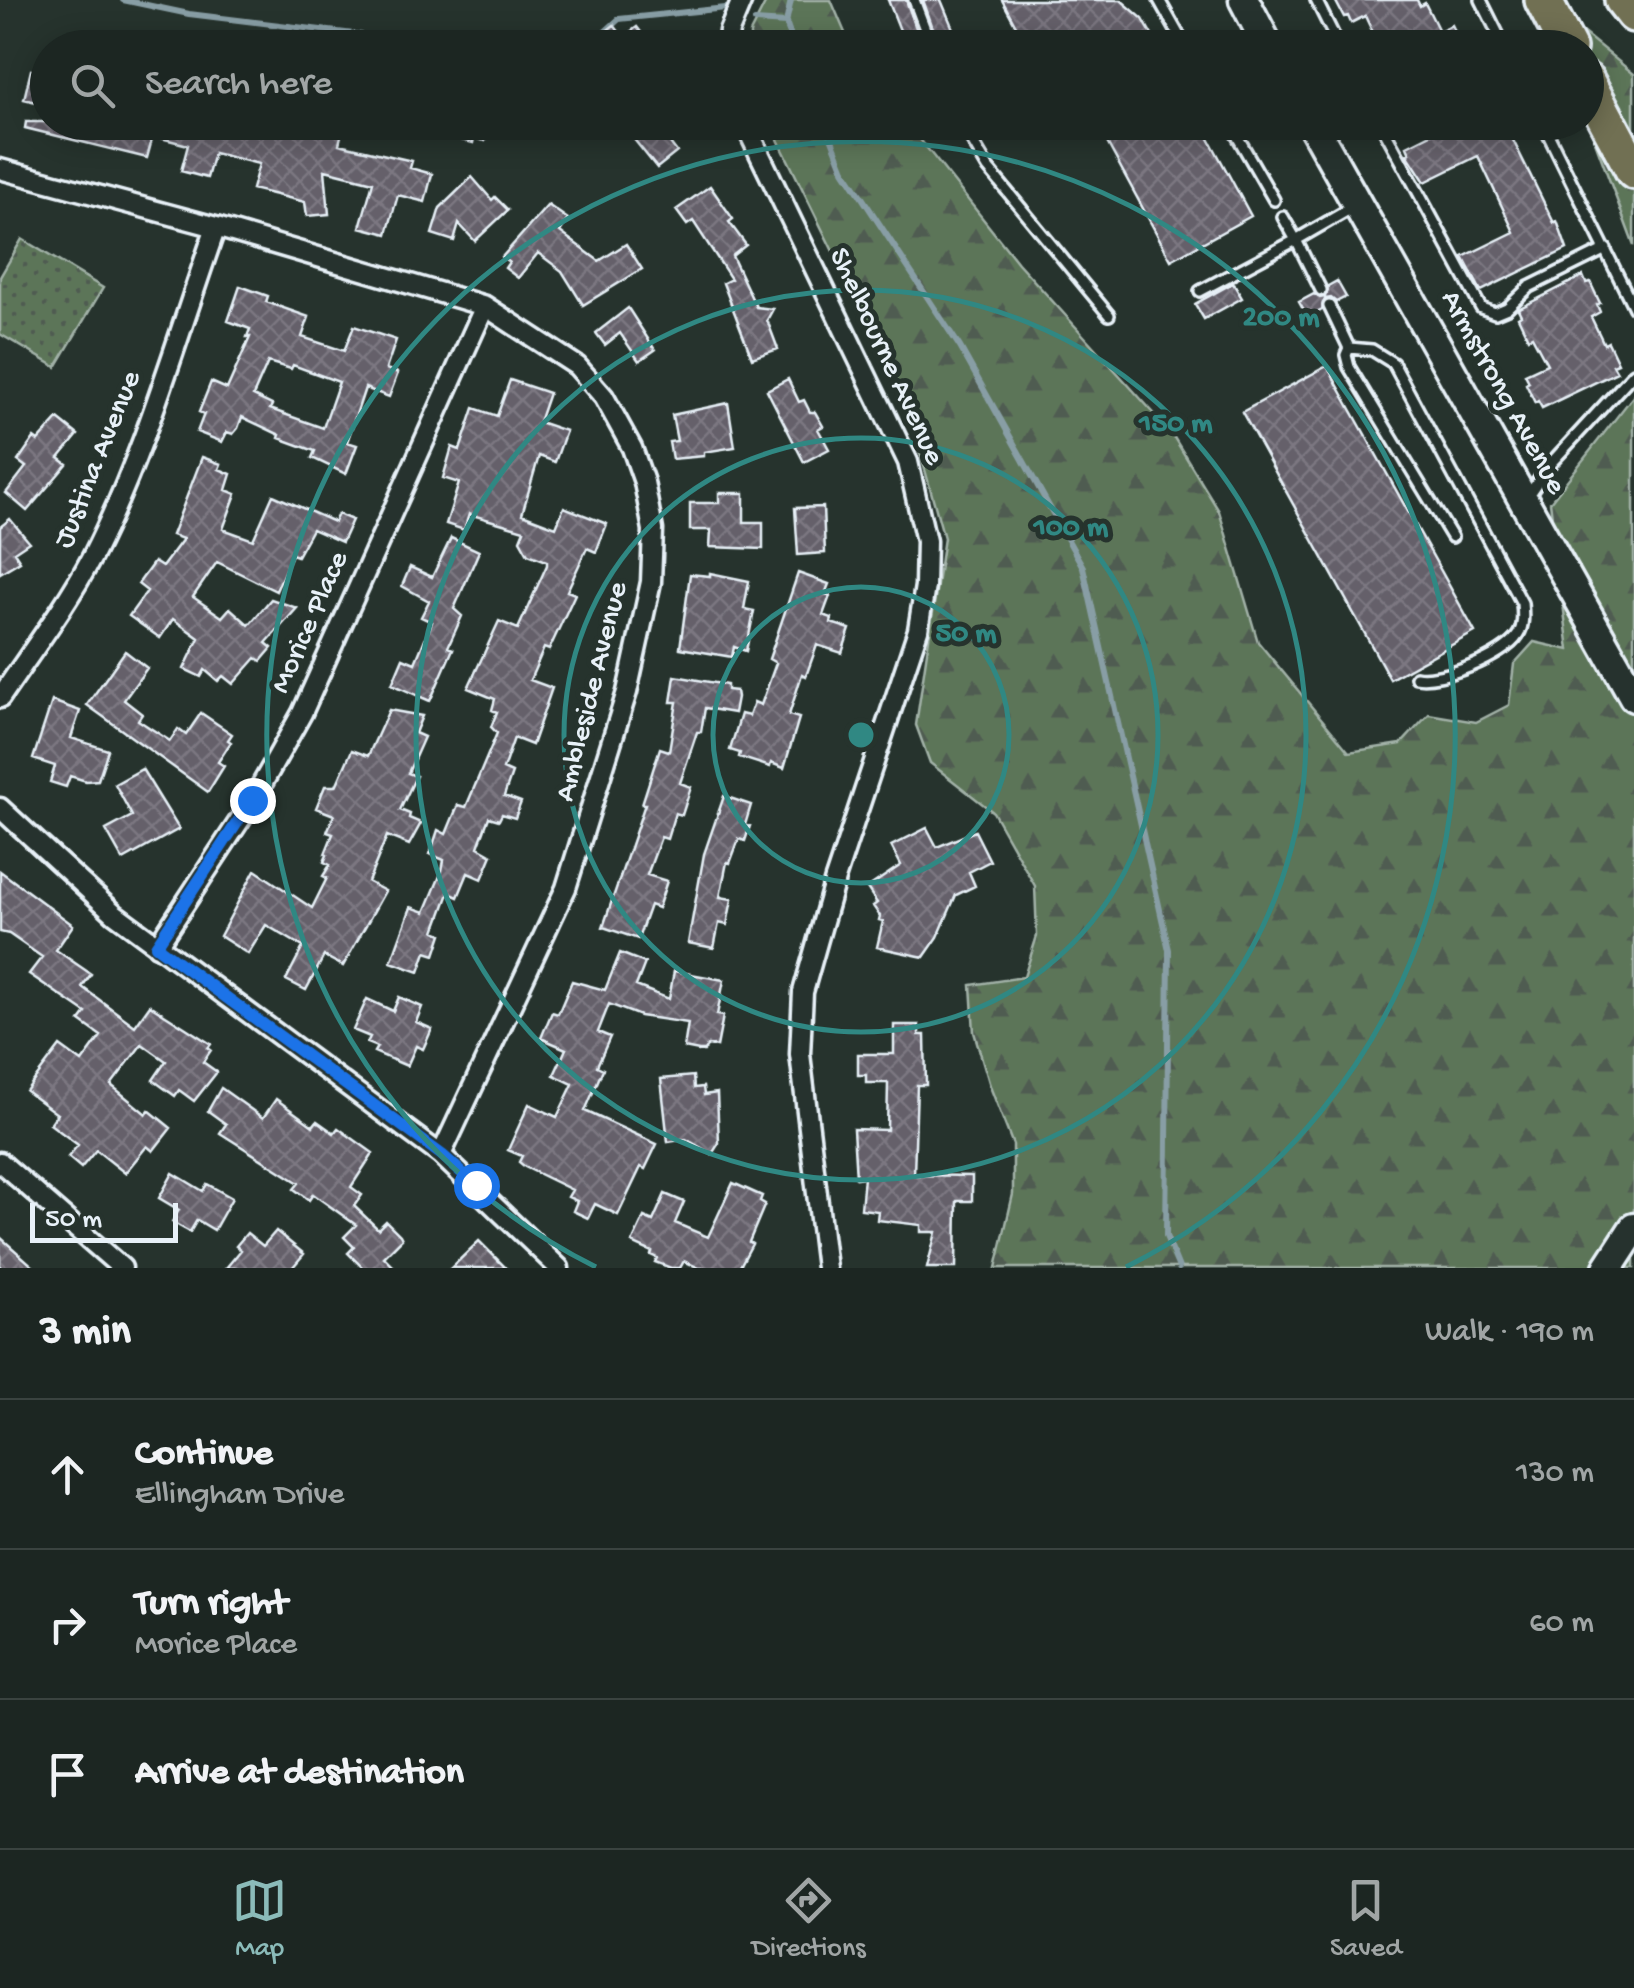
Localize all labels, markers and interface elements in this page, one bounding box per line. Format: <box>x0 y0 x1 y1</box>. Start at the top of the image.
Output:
search box <box>30 30 1604 140</box>
icon: search <box>65 58 120 113</box>
text: Search here <box>145 63 332 107</box>
street label: Shelbourne Avenue <box>819 243 951 471</box>
street label: Armstrong Avenue <box>1431 285 1573 502</box>
text: 200 m <box>1242 302 1320 337</box>
street label: Justina Avenue <box>48 366 151 554</box>
text: 150 m <box>1138 408 1213 443</box>
text: 100 m <box>1033 512 1109 547</box>
street label: Morice Place <box>264 546 358 699</box>
street label: Ambleside Avenue <box>549 578 637 805</box>
text: 50 m <box>935 618 997 653</box>
centre of rings <box>843 717 879 753</box>
route end <box>230 778 276 824</box>
route start <box>454 1163 500 1209</box>
scale bar <box>30 1198 178 1242</box>
text: 50 m <box>45 1204 102 1237</box>
text: 3 min <box>40 1309 131 1358</box>
text: Walk · 190 m <box>1425 1314 1594 1352</box>
text: Continue <box>135 1433 273 1477</box>
icon: ahead <box>40 1447 95 1502</box>
text: 130 m <box>1516 1455 1594 1493</box>
text: Ellingham Drive <box>135 1477 344 1515</box>
text: Turn right <box>135 1583 287 1627</box>
icon: right <box>40 1597 95 1652</box>
text: 60 m <box>1529 1605 1594 1643</box>
text: Morice Place <box>135 1627 297 1665</box>
icon: arrive <box>40 1747 95 1802</box>
text: Arrive at destination <box>135 1752 464 1796</box>
tab: Map <box>232 1873 287 1966</box>
tab: Directions <box>752 1873 866 1966</box>
tab: Saved <box>1330 1873 1402 1966</box>

